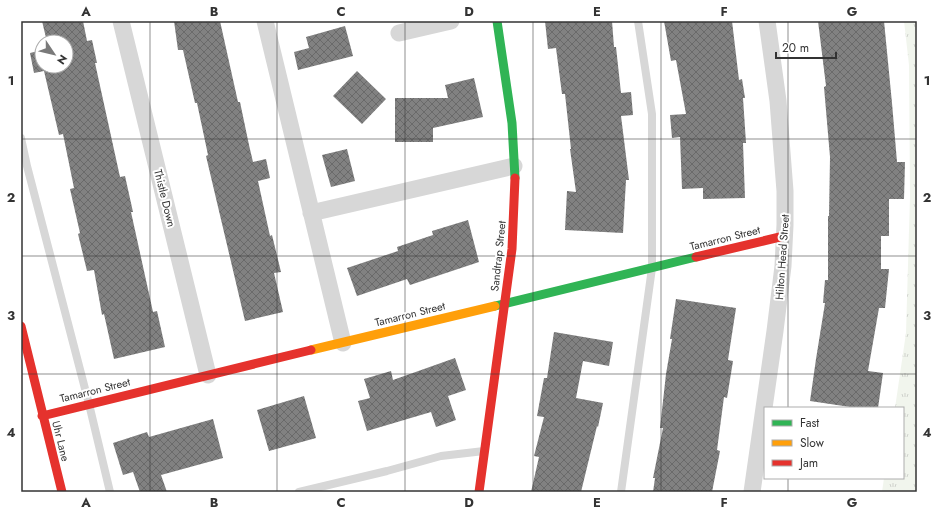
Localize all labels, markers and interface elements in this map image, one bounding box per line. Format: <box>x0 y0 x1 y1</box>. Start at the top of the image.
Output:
text: A <box>80 2 91 21</box>
text: B <box>210 2 219 21</box>
text: C <box>336 2 346 21</box>
text: D <box>464 2 474 21</box>
text: E <box>593 2 601 21</box>
text: F <box>720 2 728 21</box>
text: G <box>847 2 858 21</box>
north arrow <box>34 34 74 74</box>
scale bar <box>776 34 836 60</box>
text: 20 m <box>782 39 809 57</box>
text: N <box>53 52 71 68</box>
text: 1 <box>8 71 14 90</box>
text: 1 <box>924 71 930 90</box>
street label: Thistle Down <box>150 167 180 229</box>
text: 2 <box>7 188 15 207</box>
text: 2 <box>923 188 931 207</box>
street label: Hilton Head Street <box>771 213 793 300</box>
street label: Sandtrap Street <box>486 220 510 292</box>
street label: Tamarron Street <box>688 221 762 254</box>
street label: Tamarron Street <box>373 297 447 330</box>
text: 3 <box>7 306 15 325</box>
text: 3 <box>923 306 931 325</box>
street label: Tamarron Street <box>58 373 132 406</box>
legend <box>764 407 904 479</box>
text: Fast <box>800 414 819 432</box>
street label: Uhr Lane <box>48 419 74 463</box>
text: 4 <box>6 423 16 442</box>
text: 4 <box>922 423 932 442</box>
text: Slow <box>800 434 825 452</box>
text: Jam <box>798 454 818 472</box>
text: A <box>80 493 91 512</box>
text: B <box>210 493 219 512</box>
text: C <box>336 493 346 512</box>
text: D <box>464 493 474 512</box>
text: E <box>593 493 601 512</box>
text: F <box>720 493 728 512</box>
text: G <box>847 493 858 512</box>

